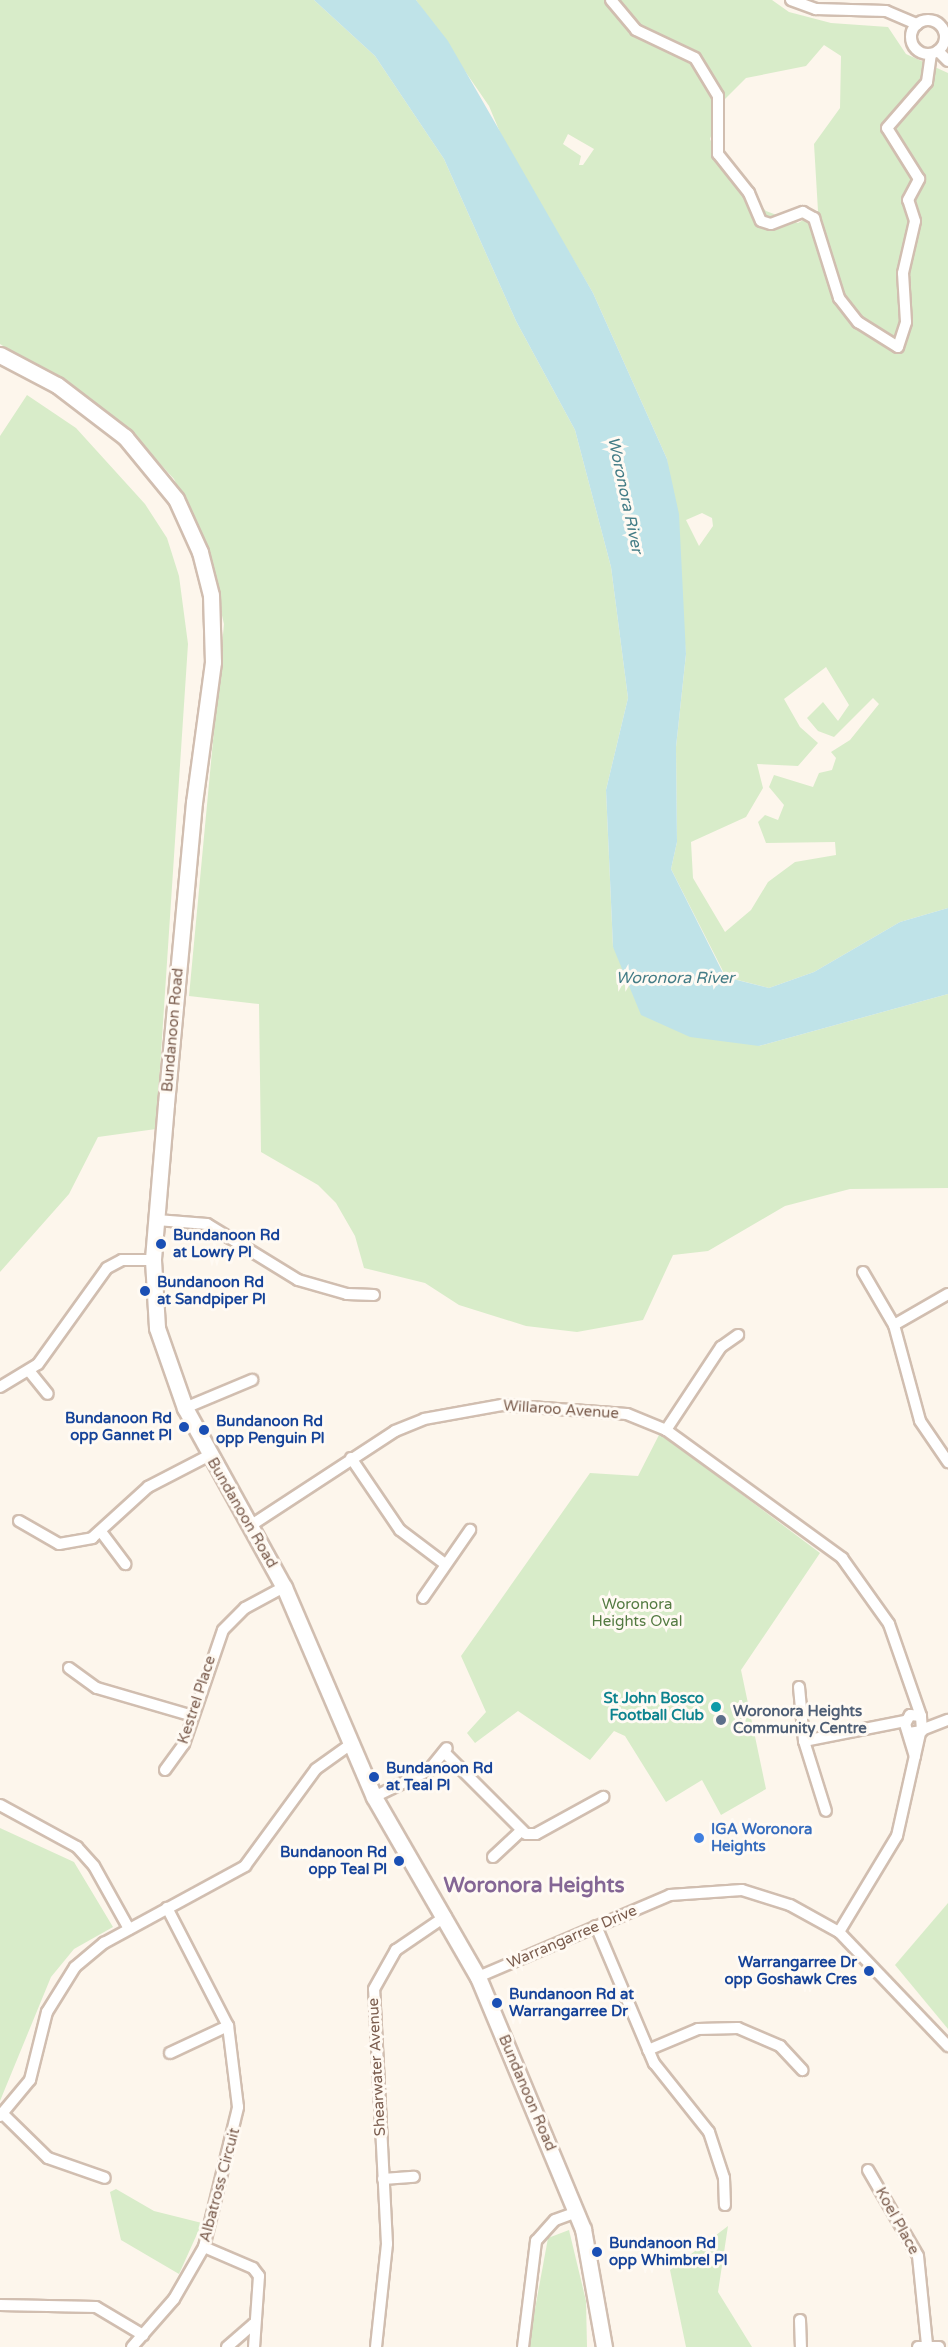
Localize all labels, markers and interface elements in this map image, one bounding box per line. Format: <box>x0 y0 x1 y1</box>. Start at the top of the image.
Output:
water label: Woronora River <box>603 435 647 555</box>
street label: Bundanoon Road <box>159 967 187 1093</box>
water label: Woronora River <box>616 968 734 988</box>
place label: Bundanoon Rd at Lowry Pl <box>173 1226 280 1261</box>
marker: Bundanoon Rd at Lowry Pl <box>154 1237 168 1251</box>
place label: Bundanoon Rd at Sandpiper Pl <box>157 1273 266 1308</box>
marker: Bundanoon Rd at Sandpiper Pl <box>138 1284 152 1298</box>
street label: Willaroo Avenue <box>503 1397 619 1423</box>
place label: Bundanoon Rd opp Gannet Pl <box>65 1409 172 1444</box>
place label: Bundanoon Rd opp Penguin Pl <box>216 1412 325 1447</box>
marker: Bundanoon Rd opp Gannet Pl <box>177 1420 191 1434</box>
marker: Bundanoon Rd opp Penguin Pl <box>197 1423 211 1437</box>
street label: Bundanoon Road <box>203 1455 281 1571</box>
park label: Woronora Heights Oval <box>592 1595 682 1630</box>
street label: Kestrel Place <box>174 1654 220 1746</box>
place label: St John Bosco Football Club <box>603 1689 704 1724</box>
marker: St John Bosco Football Club <box>709 1700 723 1714</box>
place label: Woronora Heights Community Centre <box>733 1702 867 1737</box>
marker: Woronora Heights Community Centre <box>714 1713 728 1727</box>
place label: Bundanoon Rd at Teal Pl <box>386 1759 493 1794</box>
marker: Bundanoon Rd at Teal Pl <box>367 1770 381 1784</box>
place label: IGA Woronora Heights <box>711 1820 812 1855</box>
marker: IGA Woronora Heights <box>692 1831 706 1845</box>
place label: Bundanoon Rd opp Teal Pl <box>280 1843 387 1878</box>
marker: Bundanoon Rd opp Teal Pl <box>392 1854 406 1868</box>
district label: Woronora Heights <box>444 1873 624 1899</box>
street label: Warrangarree Drive <box>504 1902 640 1972</box>
place label: Warrangarree Dr opp Goshawk Cres <box>724 1953 857 1988</box>
marker: Warrangarree Dr opp Goshawk Cres <box>862 1964 876 1978</box>
place label: Bundanoon Rd at Warrangarree Dr <box>509 1985 634 2020</box>
marker: Bundanoon Rd at Warrangarree Dr <box>490 1996 504 2010</box>
street label: Shearwater Avenue <box>364 1997 390 2137</box>
street label: Bundanoon Road <box>494 2032 560 2154</box>
street label: Albatross Circuit <box>196 2126 244 2244</box>
street label: Koel Place <box>871 2184 923 2258</box>
place label: Bundanoon Rd opp Whimbrel Pl <box>609 2234 728 2269</box>
marker: Bundanoon Rd opp Whimbrel Pl <box>590 2245 604 2259</box>

